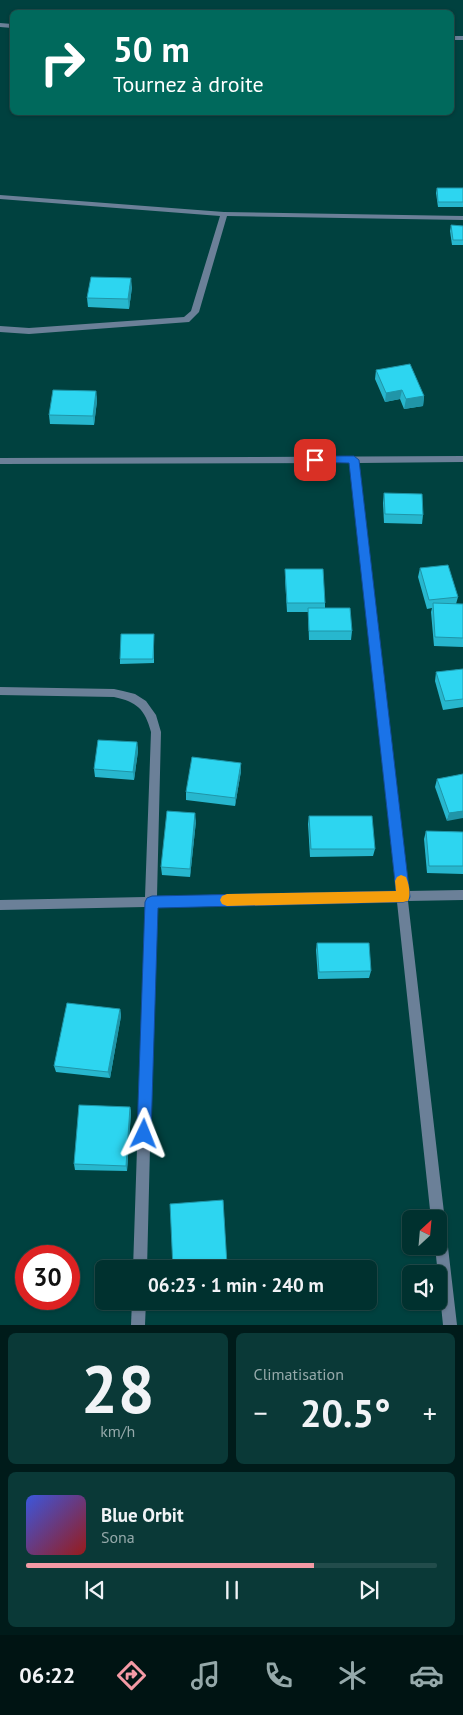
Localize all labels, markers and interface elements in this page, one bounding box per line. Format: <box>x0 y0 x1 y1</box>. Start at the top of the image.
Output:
text: 50 m <box>113 26 190 72</box>
icon: right <box>30 30 95 95</box>
text: Tournez à droite <box>113 70 264 98</box>
pin <box>294 439 336 481</box>
icon: arrive <box>301 446 329 474</box>
position arrow <box>117 1107 169 1159</box>
north arrow <box>402 1210 448 1255</box>
map controls <box>402 1210 447 1310</box>
speed limit sign: 30 <box>15 1245 80 1310</box>
button: sound <box>402 1265 447 1310</box>
text: 06:23 · 1 min · 240 m <box>148 1273 324 1297</box>
text: 28 <box>81 1346 155 1430</box>
text: Climatisation <box>254 1364 344 1384</box>
text: 20.5° <box>300 1388 391 1437</box>
text: − <box>254 1394 268 1431</box>
text: + <box>423 1394 437 1431</box>
text: km/h <box>100 1421 135 1441</box>
text: Blue Orbit <box>101 1503 184 1527</box>
text: Sona <box>101 1527 135 1547</box>
icon: previous <box>81 1576 109 1604</box>
icon: pause <box>218 1576 246 1604</box>
icon: next <box>355 1576 383 1604</box>
icon: directions <box>114 1658 149 1693</box>
icon: music <box>188 1658 223 1693</box>
icon: phone <box>261 1658 296 1693</box>
icon: climate <box>335 1658 370 1693</box>
icon: car <box>409 1658 444 1693</box>
text: 06:22 <box>19 1661 75 1689</box>

